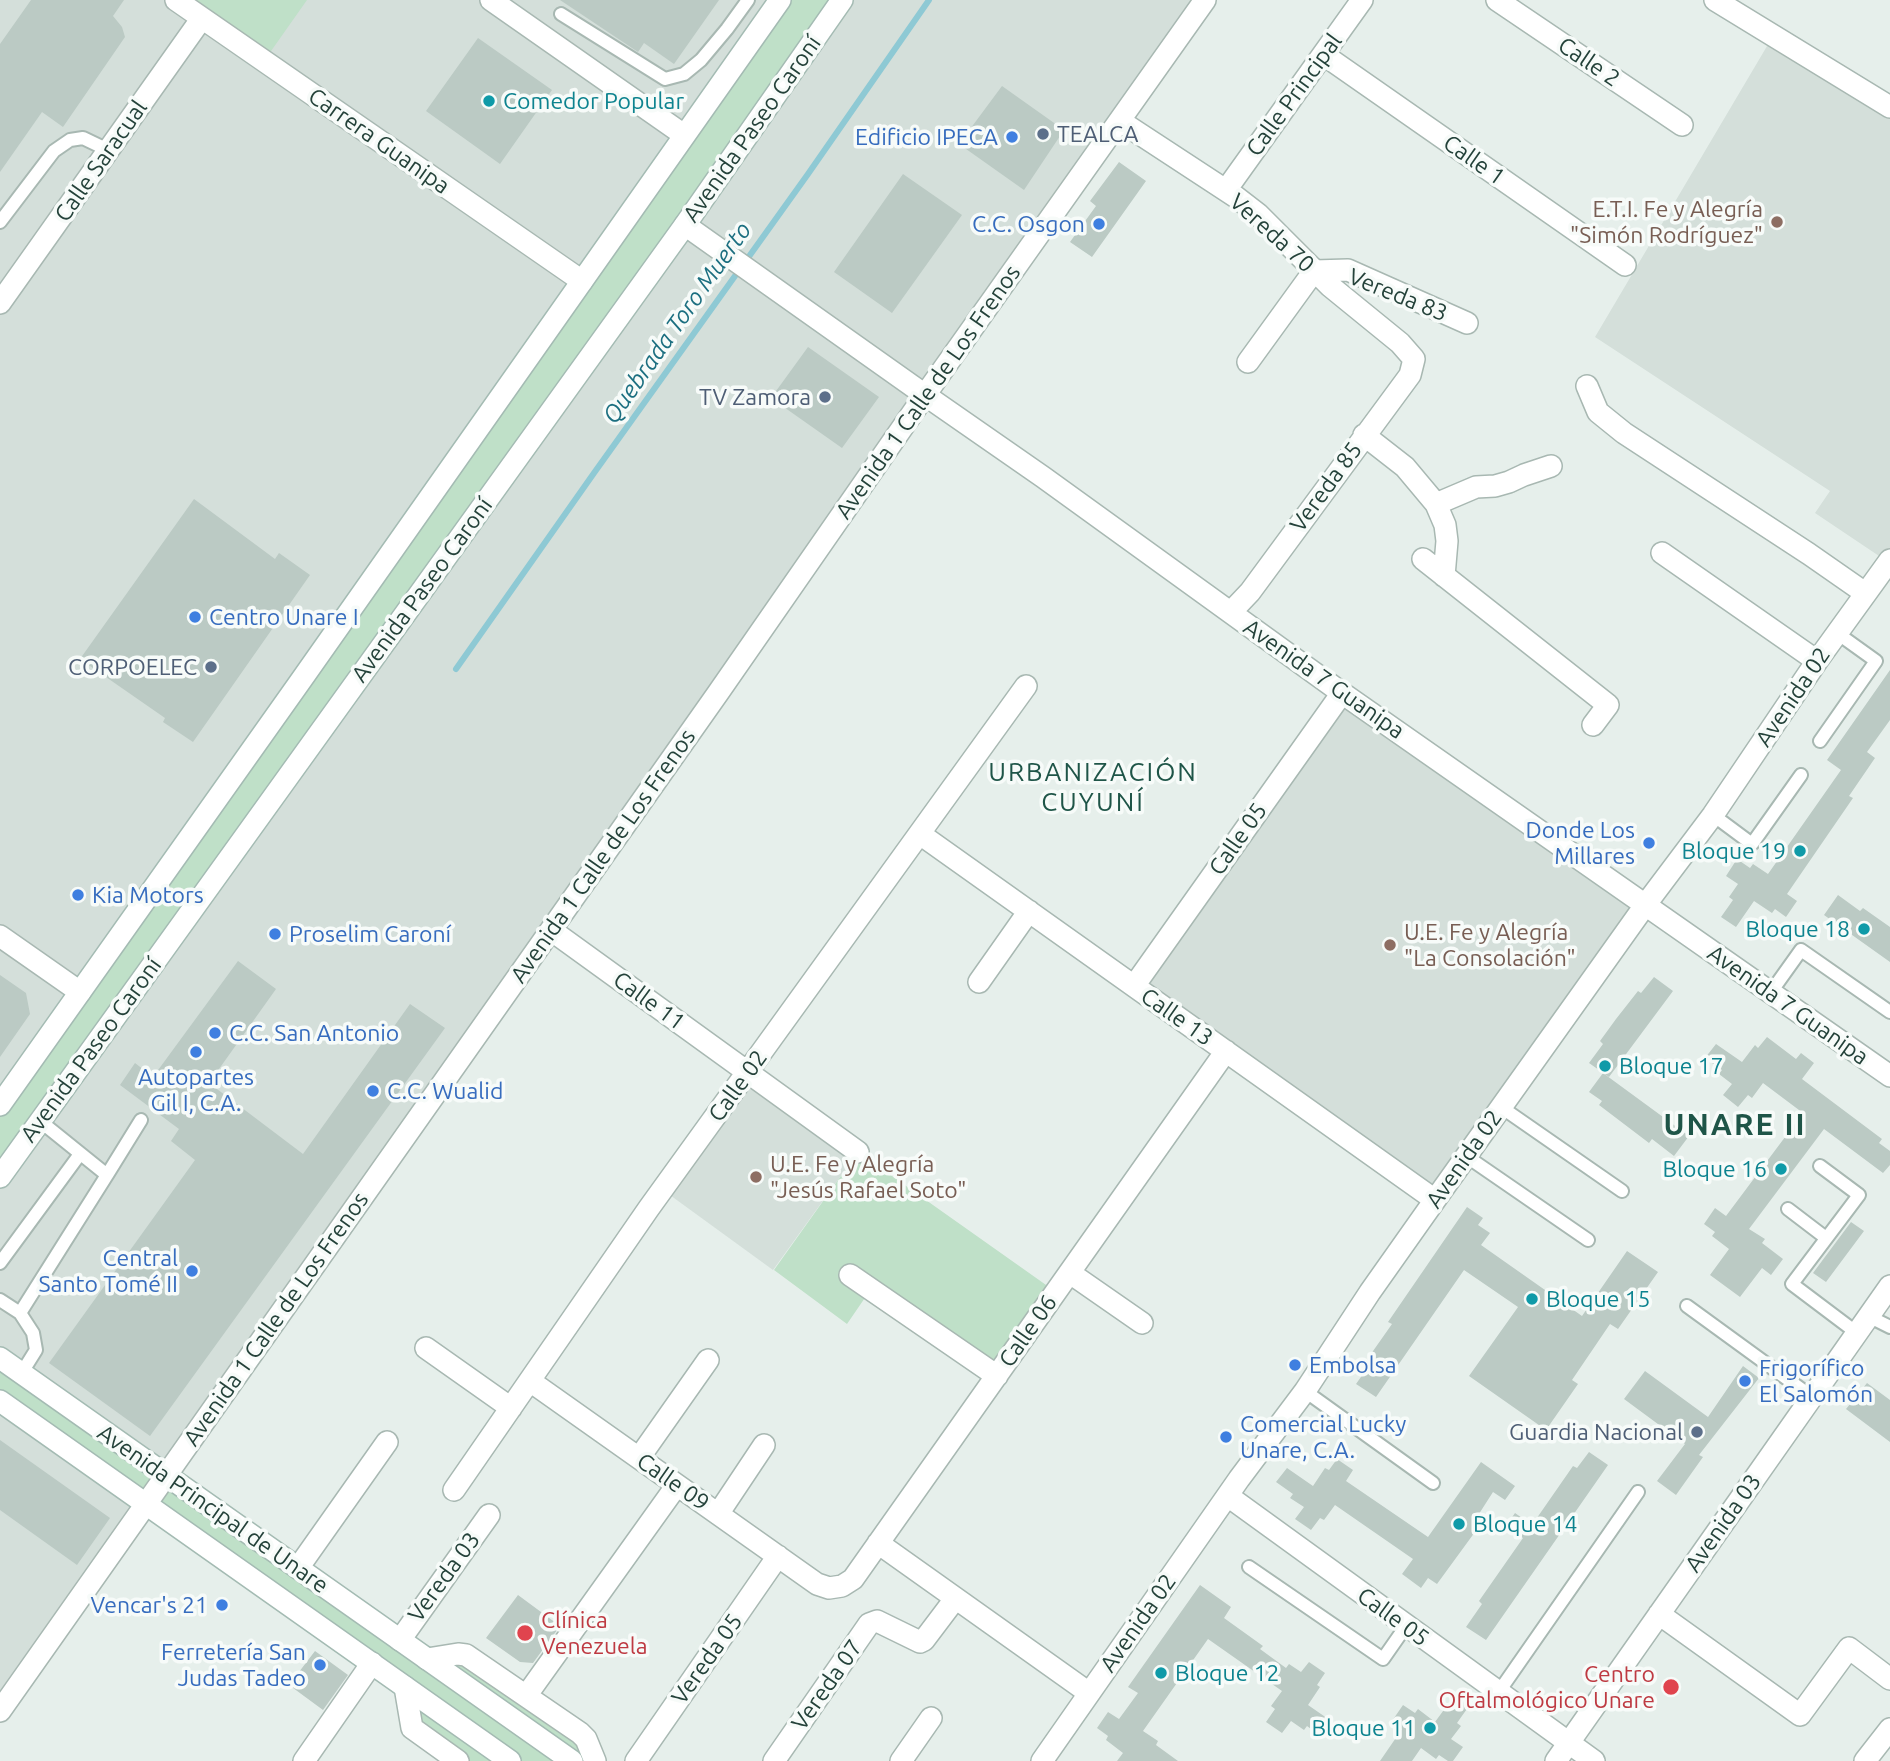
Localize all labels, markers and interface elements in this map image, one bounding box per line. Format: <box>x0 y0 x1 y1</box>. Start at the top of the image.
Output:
street label: Calle Principal <box>1240 28 1348 162</box>
street label: Avenida Paseo Caroní <box>677 30 827 228</box>
street label: Calle 2 <box>1553 31 1625 93</box>
street label: Carrera Guanipa <box>303 82 455 200</box>
place label: Comedor Popular <box>503 87 684 115</box>
marker: Comedor Popular <box>481 93 497 109</box>
street label: Calle Saracual <box>49 95 153 227</box>
place label: TEALCA <box>1057 120 1139 148</box>
place label: Edificio IPECA <box>855 123 998 151</box>
marker: TEALCA <box>1035 126 1051 142</box>
marker: Edificio IPECA <box>1004 129 1020 145</box>
street label: Calle 1 <box>1438 129 1510 191</box>
street label: Vereda 70 <box>1224 188 1320 278</box>
place label: E.T.I. Fe y Alegría "Simón Rodríguez" <box>1570 195 1763 249</box>
place label: C.C. Osgon <box>972 210 1085 238</box>
marker: E.T.I. Fe y Alegría "Simón Rodríguez" <box>1769 214 1785 230</box>
marker: C.C. Osgon <box>1091 216 1107 232</box>
water label: Quebrada Toro Muerto <box>597 217 757 429</box>
street label: Avenida 1 Calle de Los Frenos <box>830 260 1026 524</box>
street label: Vereda 83 <box>1344 263 1452 327</box>
place label: TV Zamora <box>699 383 811 411</box>
marker: TV Zamora <box>817 389 833 405</box>
street label: Vereda 85 <box>1284 437 1368 537</box>
street label: Avenida Paseo Caroní <box>346 492 498 688</box>
place label: Centro Unare I <box>209 603 359 631</box>
marker: Centro Unare I <box>187 609 203 625</box>
street label: Avenida 7 Guanipa <box>1238 613 1410 745</box>
street label: Avenida 02 <box>1750 642 1836 752</box>
place label: CORPOELEC <box>68 653 197 681</box>
marker: CORPOELEC <box>203 659 219 675</box>
street label: Avenida 1 Calle de Los Frenos <box>505 724 701 988</box>
district label: URBANIZACIÓN CUYUNÍ <box>990 756 1196 818</box>
street label: Calle 05 <box>1203 798 1273 880</box>
place label: Donde Los Millares <box>1526 816 1635 870</box>
marker: Donde Los Millares <box>1641 835 1657 851</box>
place label: Bloque 19 <box>1681 837 1786 865</box>
marker: Bloque 19 <box>1792 843 1808 859</box>
place label: Kia Motors <box>92 881 204 909</box>
marker: Kia Motors <box>70 887 86 903</box>
place label: Bloque 18 <box>1745 915 1850 943</box>
place label: U.E. Fe y Alegría "La Consolación" <box>1404 918 1576 972</box>
place label: Proselim Caroní <box>289 920 451 948</box>
marker: Bloque 18 <box>1856 921 1872 937</box>
marker: Proselim Caroní <box>267 926 283 942</box>
marker: U.E. Fe y Alegría "La Consolación" <box>1382 937 1398 953</box>
street label: Avenida 7 Guanipa <box>1702 939 1874 1071</box>
street label: Avenida Paseo Caroní <box>15 952 167 1148</box>
street label: Calle 11 <box>608 966 690 1036</box>
street label: Calle 13 <box>1136 982 1218 1052</box>
place label: C.C. San Antonio <box>229 1019 399 1047</box>
marker: C.C. San Antonio <box>207 1025 223 1041</box>
marker: Autopartes Gil I, C.A. <box>188 1044 204 1060</box>
street label: Calle 02 <box>703 1045 773 1127</box>
place label: Bloque 17 <box>1619 1052 1724 1080</box>
marker: Bloque 17 <box>1597 1058 1613 1074</box>
place label: Autopartes Gil I, C.A. <box>138 1063 254 1117</box>
place label: C.C. Wualid <box>387 1077 503 1105</box>
marker: C.C. Wualid <box>365 1083 381 1099</box>
street label: Avenida 02 <box>1420 1105 1508 1213</box>
district label: UNARE II <box>1664 1107 1806 1143</box>
place label: U.E. Fe y Alegría "Jesús Rafael Soto" <box>770 1150 966 1204</box>
place label: Bloque 16 <box>1662 1155 1767 1183</box>
marker: Bloque 16 <box>1773 1161 1789 1177</box>
marker: U.E. Fe y Alegría "Jesús Rafael Soto" <box>748 1169 764 1185</box>
street label: Avenida 1 Calle de Los Frenos <box>178 1187 374 1451</box>
place label: Central Santo Tomé II <box>39 1244 178 1298</box>
marker: Central Santo Tomé II <box>184 1263 200 1279</box>
place label: Bloque 15 <box>1546 1285 1651 1313</box>
street label: Calle 06 <box>993 1290 1063 1372</box>
marker: Bloque 15 <box>1524 1291 1540 1307</box>
place label: Embolsa <box>1309 1351 1396 1379</box>
place label: Frigorífico El Salomón <box>1759 1354 1873 1408</box>
marker: Embolsa <box>1287 1357 1303 1373</box>
marker: Frigorífico El Salomón <box>1737 1373 1753 1389</box>
place label: Comercial Lucky Unare, C.A. <box>1240 1410 1406 1464</box>
place label: Guardia Nacional <box>1509 1418 1683 1446</box>
street label: Avenida Principal de Unare <box>92 1419 334 1599</box>
marker: Guardia Nacional <box>1689 1424 1705 1440</box>
marker: Comercial Lucky Unare, C.A. <box>1218 1429 1234 1445</box>
street label: Calle 09 <box>632 1447 714 1517</box>
street label: Avenida 03 <box>1679 1469 1767 1577</box>
place label: Bloque 14 <box>1473 1510 1578 1538</box>
marker: Bloque 14 <box>1451 1516 1467 1532</box>
street label: Vereda 03 <box>402 1527 486 1627</box>
street label: Avenida 02 <box>1094 1569 1182 1677</box>
street label: Calle 05 <box>1352 1582 1434 1652</box>
place label: Vencar's 21 <box>90 1591 208 1619</box>
marker: Vencar's 21 <box>214 1597 230 1613</box>
place label: Clínica Venezuela <box>541 1606 648 1660</box>
street label: Vereda 05 <box>666 1608 748 1710</box>
marker: Clínica Venezuela <box>515 1623 535 1643</box>
street label: Vereda 07 <box>786 1634 868 1736</box>
place label: Ferretería San Judas Tadeo <box>161 1638 306 1692</box>
marker: Ferretería San Judas Tadeo <box>312 1657 328 1673</box>
place label: Bloque 12 <box>1175 1659 1280 1687</box>
place label: Centro Oftalmológico Unare <box>1439 1660 1655 1714</box>
marker: Bloque 12 <box>1153 1665 1169 1681</box>
marker: Centro Oftalmológico Unare <box>1661 1677 1681 1697</box>
place label: Bloque 11 <box>1311 1714 1416 1742</box>
marker: Bloque 11 <box>1422 1720 1438 1736</box>

